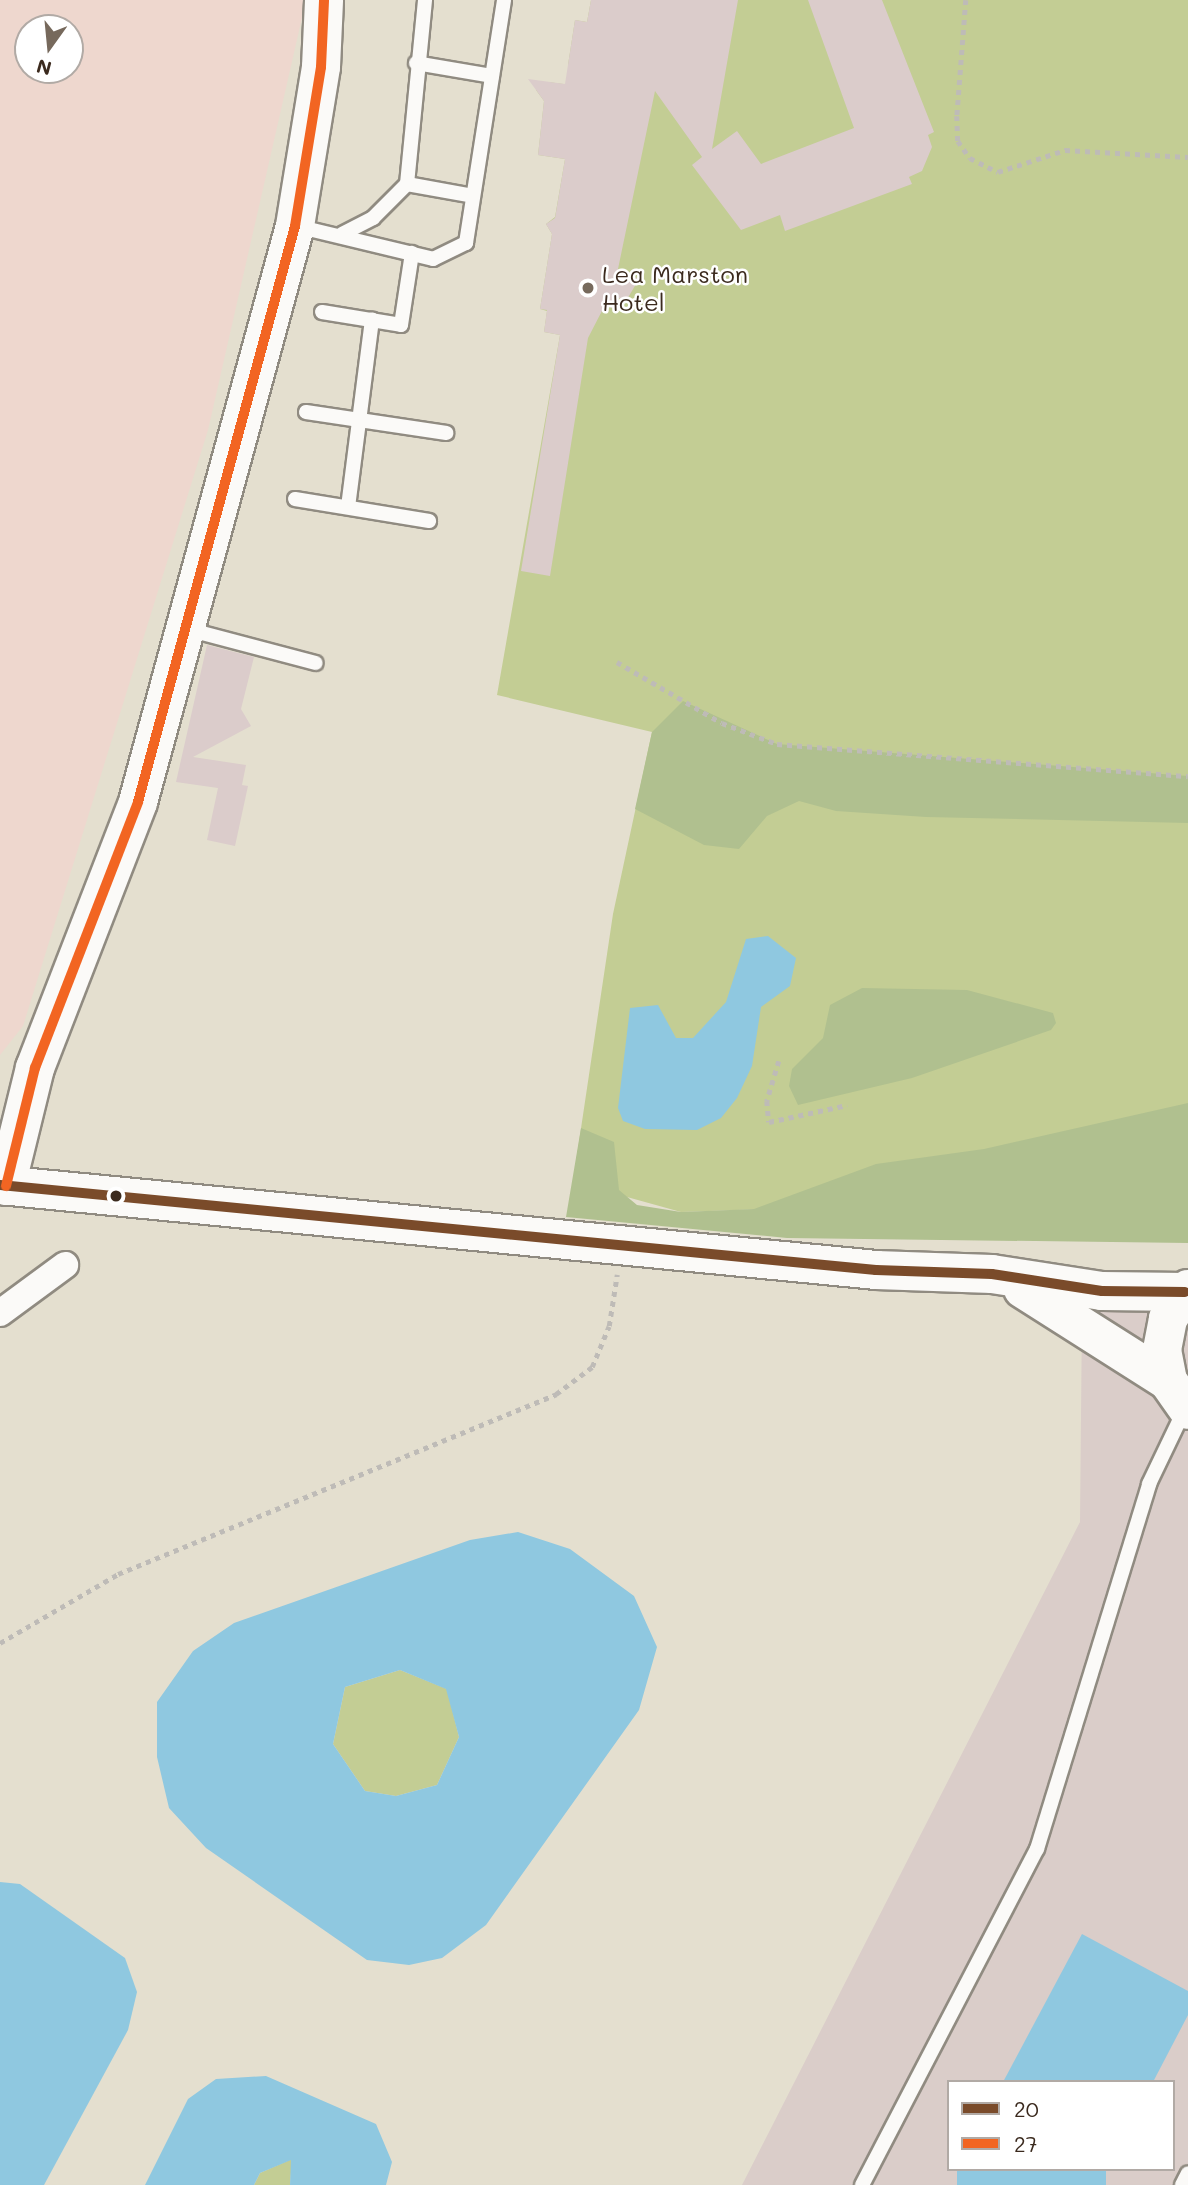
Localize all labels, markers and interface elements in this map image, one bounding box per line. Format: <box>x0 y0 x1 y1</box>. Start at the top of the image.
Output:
north arrow <box>14 14 84 84</box>
text: N <box>34 54 54 82</box>
place label: Lea Marston Hotel <box>602 260 748 316</box>
marker: Lea Marston Hotel <box>580 280 596 296</box>
unlabelled marker <box>109 1189 123 1203</box>
legend <box>946 2080 1174 2171</box>
text: 20 <box>1014 2095 1039 2122</box>
text: 27 <box>1014 2130 1037 2157</box>

